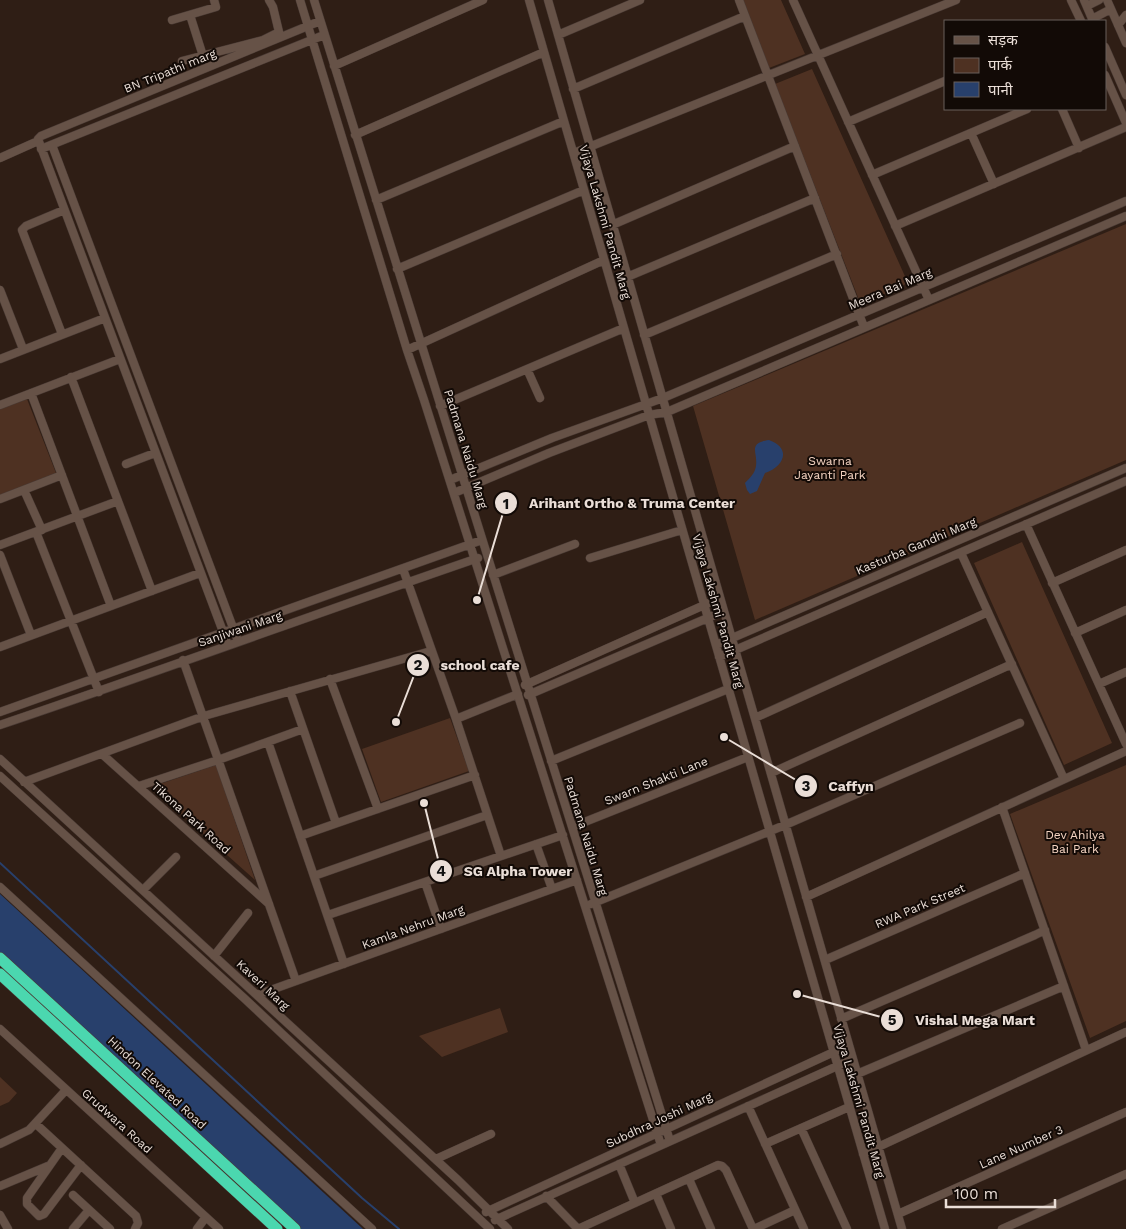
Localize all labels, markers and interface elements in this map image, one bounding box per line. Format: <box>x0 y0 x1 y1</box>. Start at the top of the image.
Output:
legend <box>944 20 1106 110</box>
text: सड़क <box>988 31 1018 49</box>
street label: BN Tripathi marg <box>122 46 219 96</box>
text: पार्क <box>988 56 1012 74</box>
text: पानी <box>988 81 1014 99</box>
street label: Vijaya Lakshmi Pandit Marg <box>576 143 634 301</box>
street label: Meera Bai Marg <box>846 265 934 313</box>
street label: Padmana Naidu Marg <box>441 388 491 511</box>
park label: Swarna Jayanti Park <box>794 454 866 482</box>
callout: Arihant Ortho & Truma Center <box>494 489 745 518</box>
text: 1 <box>503 495 509 513</box>
text: Arihant Ortho & Truma Center <box>529 495 735 511</box>
street label: Kasturba Gandhi Marg <box>854 514 979 578</box>
street label: Vijaya Lakshmi Pandit Marg <box>689 532 747 690</box>
street label: Sanjiwani Marg <box>196 608 284 650</box>
callout: school cafe <box>406 650 530 679</box>
text: 2 <box>414 656 423 674</box>
text: school cafe <box>440 657 520 673</box>
street label: Swarn Shakti Lane <box>602 754 710 808</box>
callout: Caffyn <box>794 772 884 801</box>
street label: Padmana Naidu Marg <box>561 775 611 898</box>
text: 3 <box>802 777 811 795</box>
text: Caffyn <box>828 778 874 794</box>
street label: Tikona Park Road <box>149 779 233 857</box>
park label: Dev Ahilya Bai Park <box>1045 828 1105 856</box>
callout: SG Alpha Tower <box>429 857 583 886</box>
text: 4 <box>436 862 446 880</box>
text: SG Alpha Tower <box>464 863 572 879</box>
street label: RWA Park Street <box>873 881 967 931</box>
street label: Kamla Nehru Marg <box>360 902 467 952</box>
street label: Kaveri Marg <box>234 957 293 1014</box>
callout: Vishal Mega Mart <box>880 1005 1045 1034</box>
text: 5 <box>888 1011 897 1029</box>
text: Vishal Mega Mart <box>915 1012 1035 1028</box>
street label: Vijaya Lakshmi Pandit Marg <box>830 1022 888 1180</box>
street label: Hindon Elevated Road <box>105 1034 209 1132</box>
street label: Grudwara Road <box>79 1086 155 1156</box>
street label: Subdhra Joshi Marg <box>604 1089 715 1151</box>
street label: Lane Number 3 <box>977 1122 1065 1172</box>
scale bar <box>946 1176 1055 1208</box>
text: 100 m <box>954 1185 998 1203</box>

